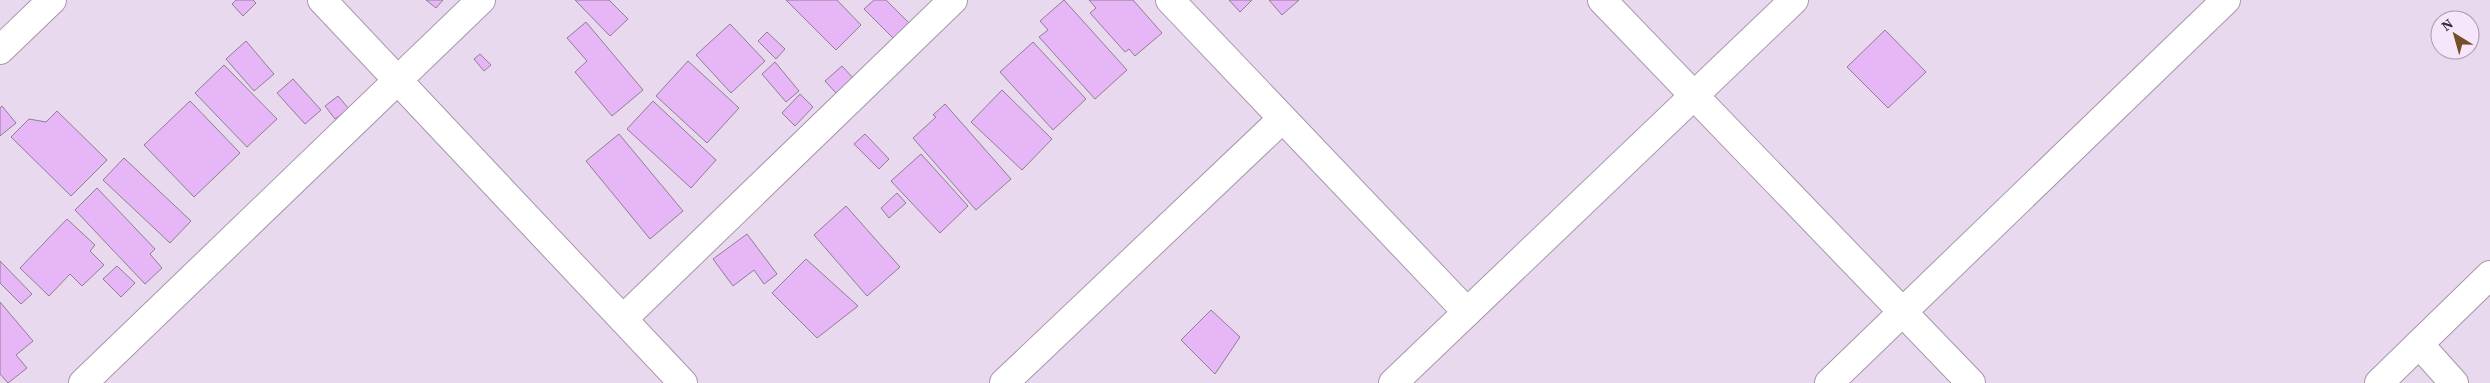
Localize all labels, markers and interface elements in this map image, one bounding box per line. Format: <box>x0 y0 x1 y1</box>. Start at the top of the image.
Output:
north arrow <box>2430 10 2480 60</box>
text: N <box>2437 14 2457 36</box>

